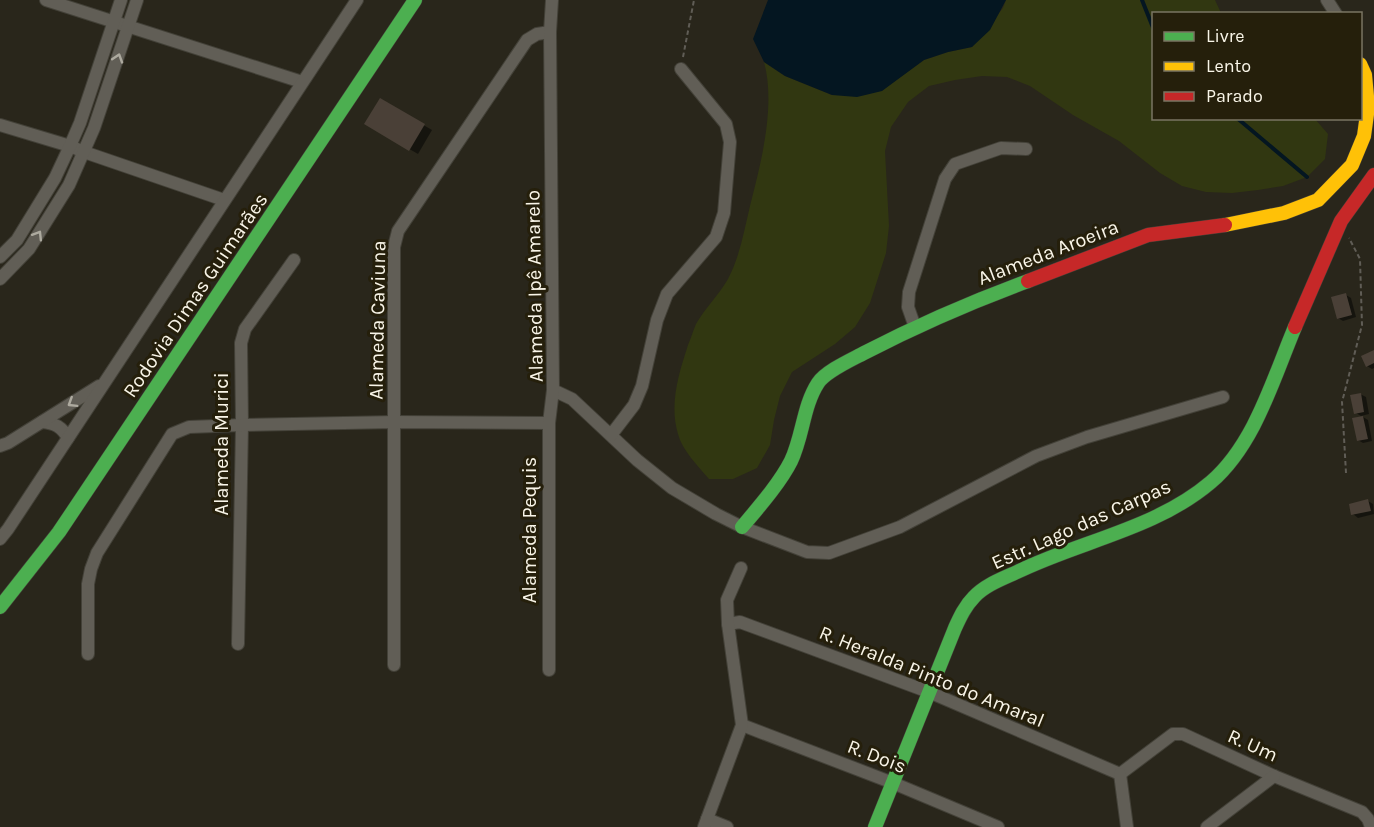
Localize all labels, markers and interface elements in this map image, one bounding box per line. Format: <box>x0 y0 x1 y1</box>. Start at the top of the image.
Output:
legend <box>1152 12 1362 120</box>
text: Livre <box>1206 25 1245 47</box>
one-way arrow <box>110 53 123 64</box>
text: Lento <box>1206 55 1251 77</box>
text: Parado <box>1206 85 1263 107</box>
street label: Rodovia Dimas Guimarães <box>118 189 272 402</box>
street label: Alameda Ipê Amarelo <box>521 190 548 382</box>
street label: Alameda Aroeira <box>975 215 1122 290</box>
one-way arrow <box>30 231 42 241</box>
street label: Alameda Caviuna <box>365 240 390 400</box>
street label: Alameda Murici <box>210 372 233 516</box>
one-way arrow <box>68 396 78 408</box>
street label: Alameda Pequis <box>518 457 541 603</box>
street label: Estr. Lago das Carpas <box>988 475 1174 574</box>
street label: R. Heralda Pinto do Amaral <box>816 621 1048 732</box>
street label: R. Um <box>1224 724 1281 767</box>
street label: R. Dois <box>844 735 909 778</box>

